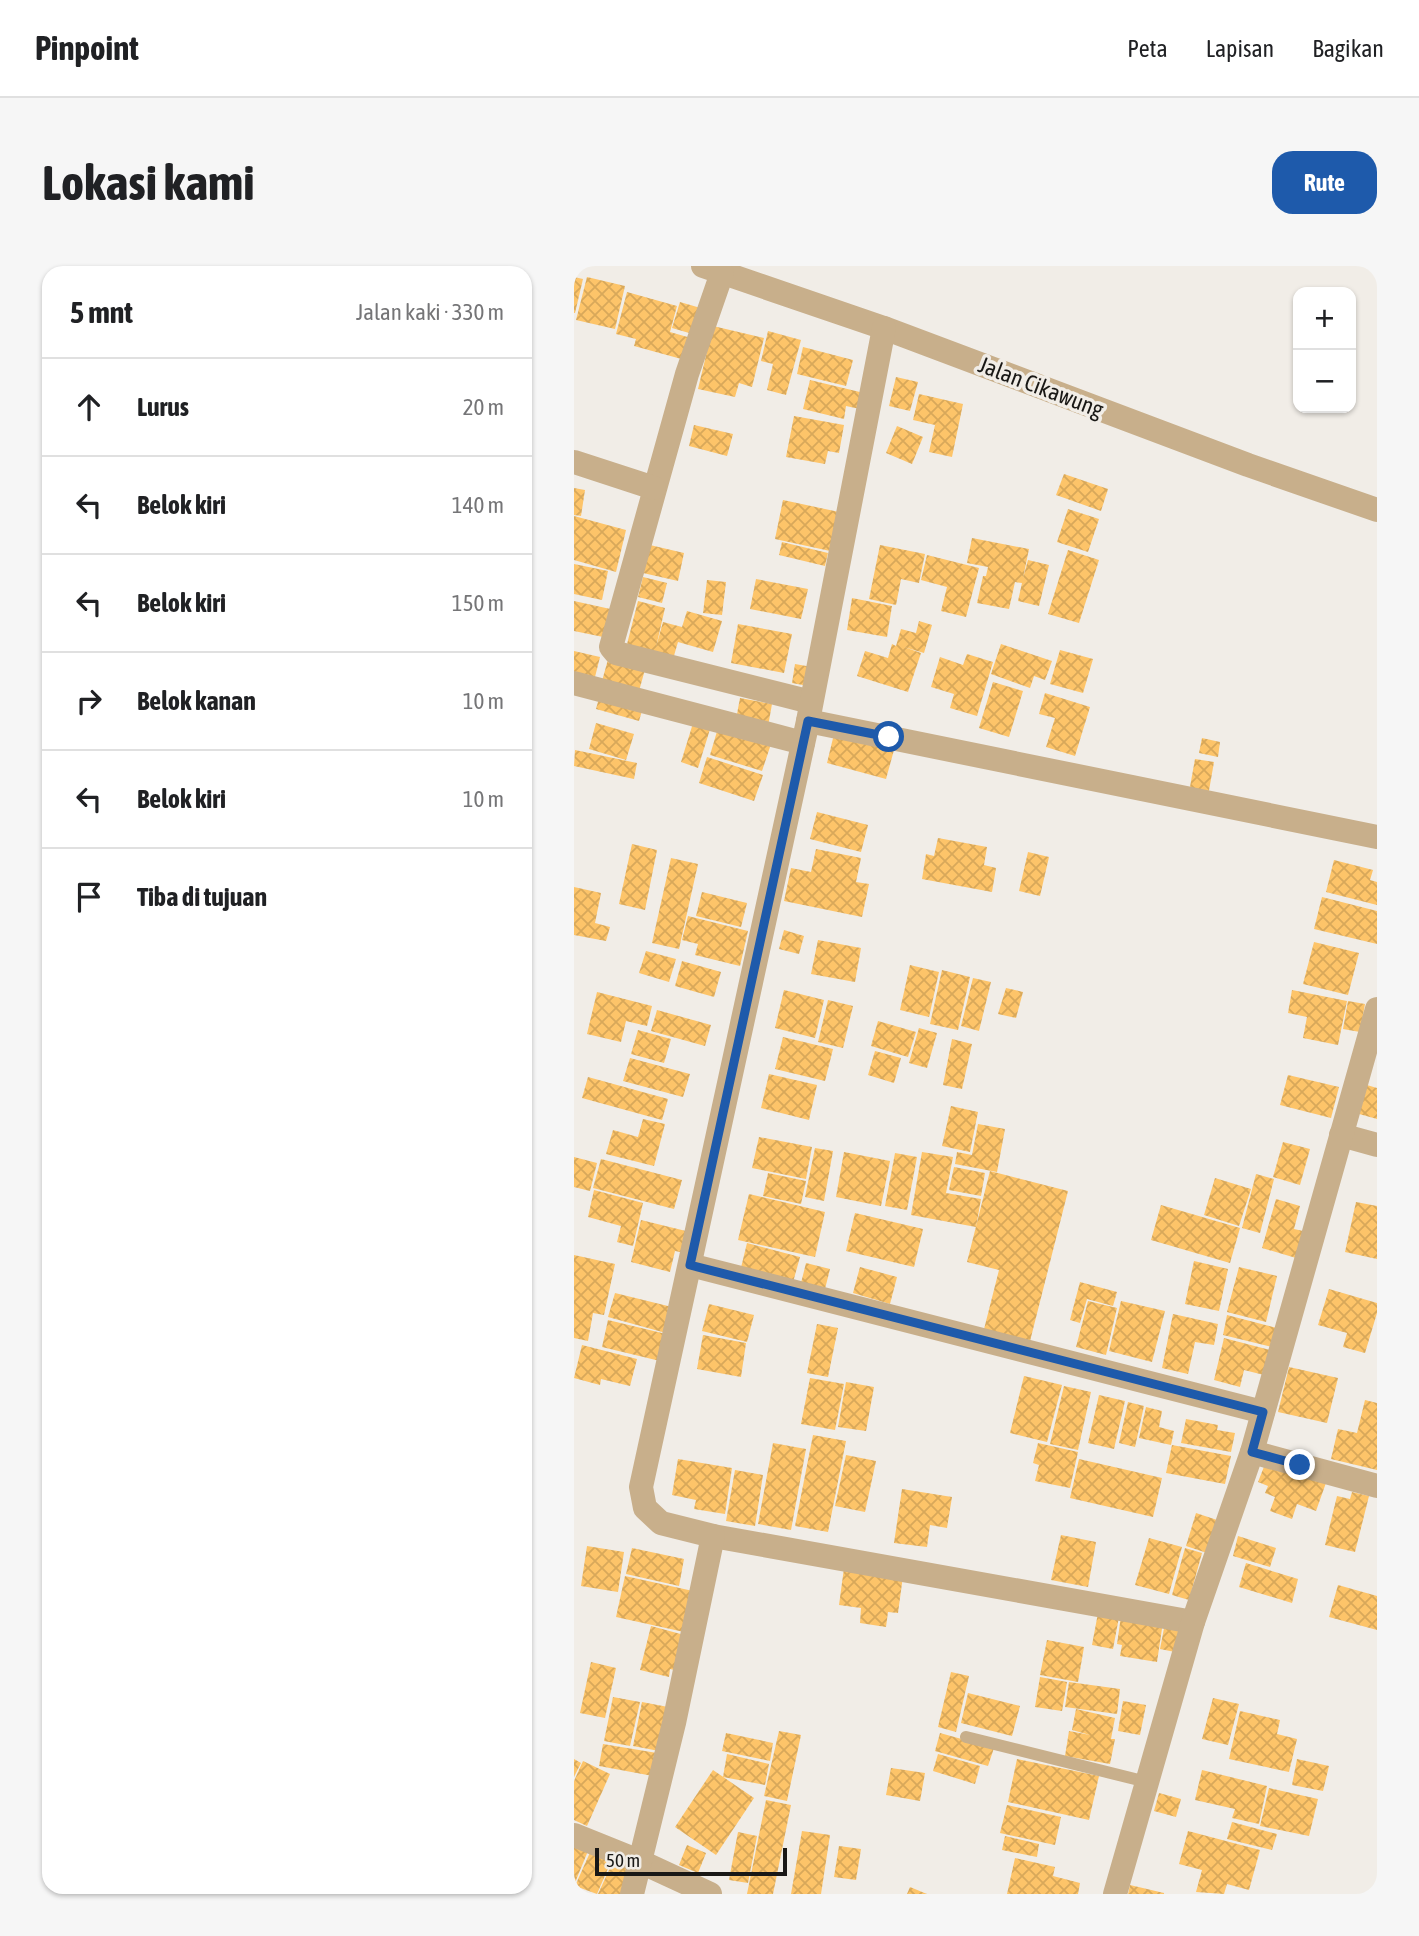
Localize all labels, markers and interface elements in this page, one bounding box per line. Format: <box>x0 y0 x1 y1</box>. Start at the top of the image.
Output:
text: Pinpoint <box>35 29 139 67</box>
text: Peta <box>1127 35 1168 62</box>
text: Lapisan <box>1206 35 1274 62</box>
text: Bagikan <box>1312 35 1384 62</box>
button: Rute <box>1272 151 1377 214</box>
text: Lokasi kami <box>42 154 255 210</box>
map controls <box>1293 287 1356 413</box>
button: + <box>1293 287 1356 350</box>
text: 5 mnt <box>70 295 133 329</box>
text: Jalan kaki · 330 m <box>356 299 504 325</box>
button: − <box>1293 350 1356 413</box>
street label: Jalan Cikawung <box>975 351 1107 423</box>
icon: ahead <box>70 388 108 426</box>
text: Lurus <box>137 392 189 422</box>
text: 20 m <box>463 394 504 420</box>
icon: left <box>70 486 108 524</box>
text: Belok kiri <box>137 490 226 520</box>
text: 140 m <box>452 492 504 518</box>
icon: left <box>70 584 108 622</box>
text: Belok kiri <box>137 588 226 618</box>
text: 150 m <box>452 590 504 616</box>
icon: right <box>70 682 108 720</box>
text: Belok kanan <box>137 686 256 716</box>
text: 10 m <box>463 688 504 714</box>
route start <box>873 721 904 752</box>
icon: left <box>70 780 108 818</box>
text: Belok kiri <box>137 784 226 814</box>
text: 10 m <box>463 786 504 812</box>
icon: arrive <box>70 878 108 916</box>
text: Tiba di tujuan <box>137 882 267 912</box>
route end <box>1284 1449 1315 1480</box>
scale bar <box>595 1845 788 1877</box>
text: 50 m <box>606 1849 640 1871</box>

